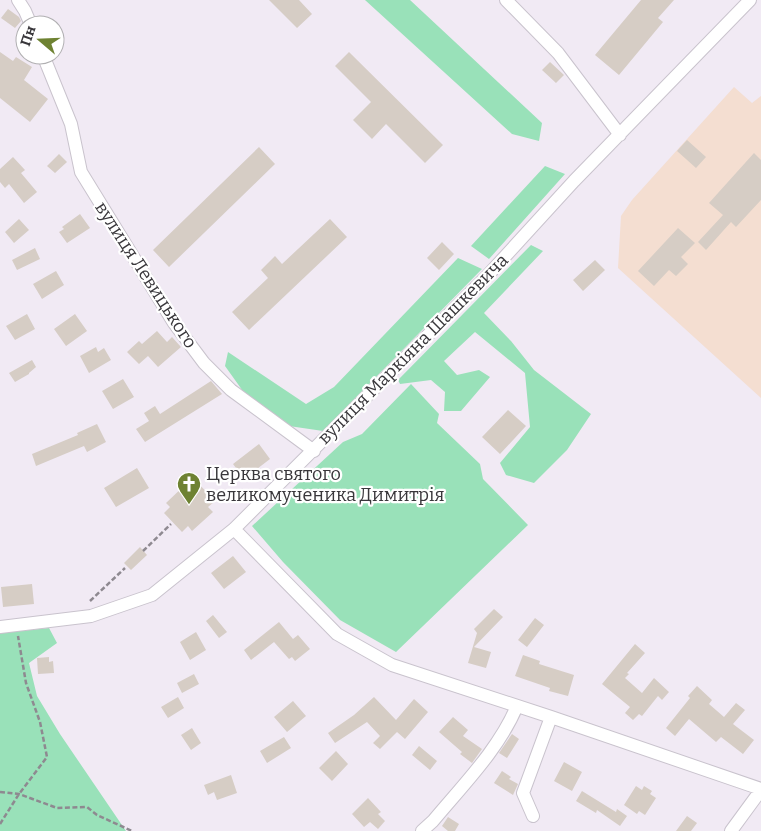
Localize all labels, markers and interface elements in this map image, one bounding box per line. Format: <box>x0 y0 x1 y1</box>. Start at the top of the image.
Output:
north arrow <box>15 15 65 65</box>
text: Пн <box>17 24 40 48</box>
street label: вулиця Левицького <box>90 198 202 352</box>
street label: вулиця Маркіяна Шашкевича <box>313 249 513 449</box>
place label: Церква святого великомученика Димитрія <box>206 463 444 506</box>
church icon: Церква святого великомученика Димитрія <box>176 471 202 505</box>

